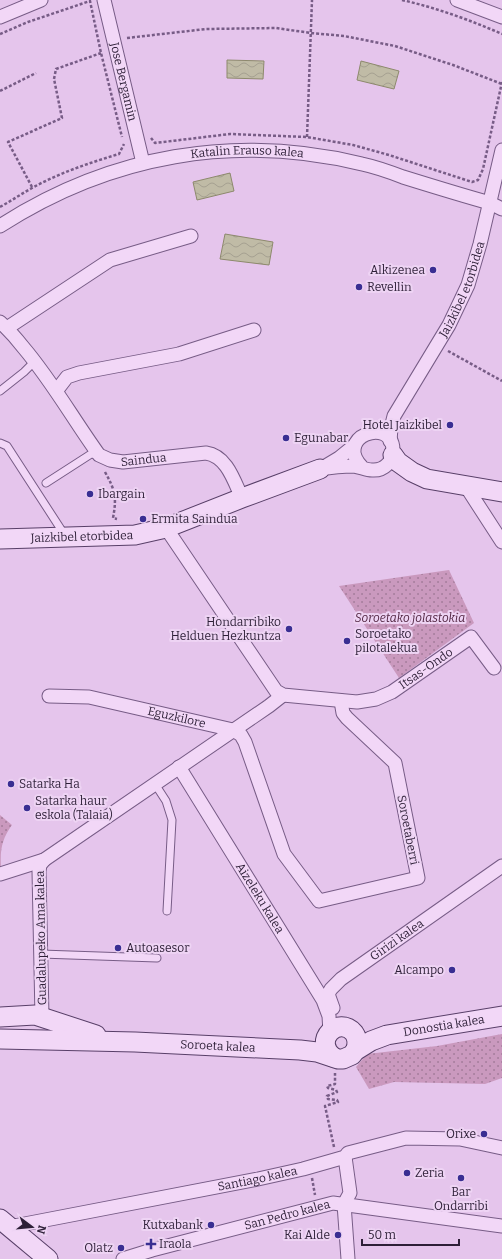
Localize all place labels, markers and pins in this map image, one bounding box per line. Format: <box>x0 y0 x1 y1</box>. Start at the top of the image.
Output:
place label: Alkizenea <box>370 263 425 277</box>
marker: Alkizenea <box>428 265 438 275</box>
place label: Revellin <box>367 280 412 294</box>
marker: Revellin <box>354 282 364 292</box>
place label: Hotel Jaizkibel <box>362 418 443 432</box>
marker: Hotel Jaizkibel <box>445 420 455 430</box>
place label: Egunabar <box>294 431 349 445</box>
marker: Egunabar <box>281 433 291 443</box>
place label: Ibargain <box>98 487 146 501</box>
marker: Ibargain <box>85 489 95 499</box>
place label: Ermita Saindua <box>151 512 238 526</box>
marker: Ermita Saindua <box>138 514 148 524</box>
place label: Hondarribiko Helduen Hezkuntza <box>171 615 281 643</box>
marker: Hondarribiko Helduen Hezkuntza <box>284 624 294 634</box>
place label: Soroetako pilotalekua <box>355 627 418 655</box>
marker: Soroetako pilotalekua <box>342 636 352 646</box>
place label: Satarka Ha <box>19 777 80 791</box>
marker: Satarka Ha <box>6 779 16 789</box>
place label: Satarka haur eskola (Talaia) <box>35 794 113 822</box>
marker: Satarka haur eskola (Talaia) <box>22 803 32 813</box>
place label: Autoasesor <box>126 941 190 955</box>
marker: Autoasesor <box>113 943 123 953</box>
place label: Alcampo <box>394 963 444 977</box>
marker: Alcampo <box>447 965 457 975</box>
place label: Orixe <box>446 1127 476 1141</box>
marker: Orixe <box>479 1129 489 1139</box>
place label: Zeria <box>415 1166 444 1180</box>
marker: Zeria <box>402 1168 412 1178</box>
marker: Bar Ondarribi <box>456 1173 466 1183</box>
place label: Bar Ondarribi <box>434 1185 489 1213</box>
place label: Kutxabank <box>142 1218 203 1232</box>
marker: Kutxabank <box>206 1220 216 1230</box>
place label: Kai Alde <box>284 1228 330 1242</box>
marker: Kai Alde <box>333 1230 343 1240</box>
place label: Iraola <box>159 1237 192 1251</box>
marker: Iraola <box>146 1239 156 1249</box>
place label: Olatz <box>84 1241 113 1255</box>
marker: Olatz <box>116 1243 126 1253</box>

